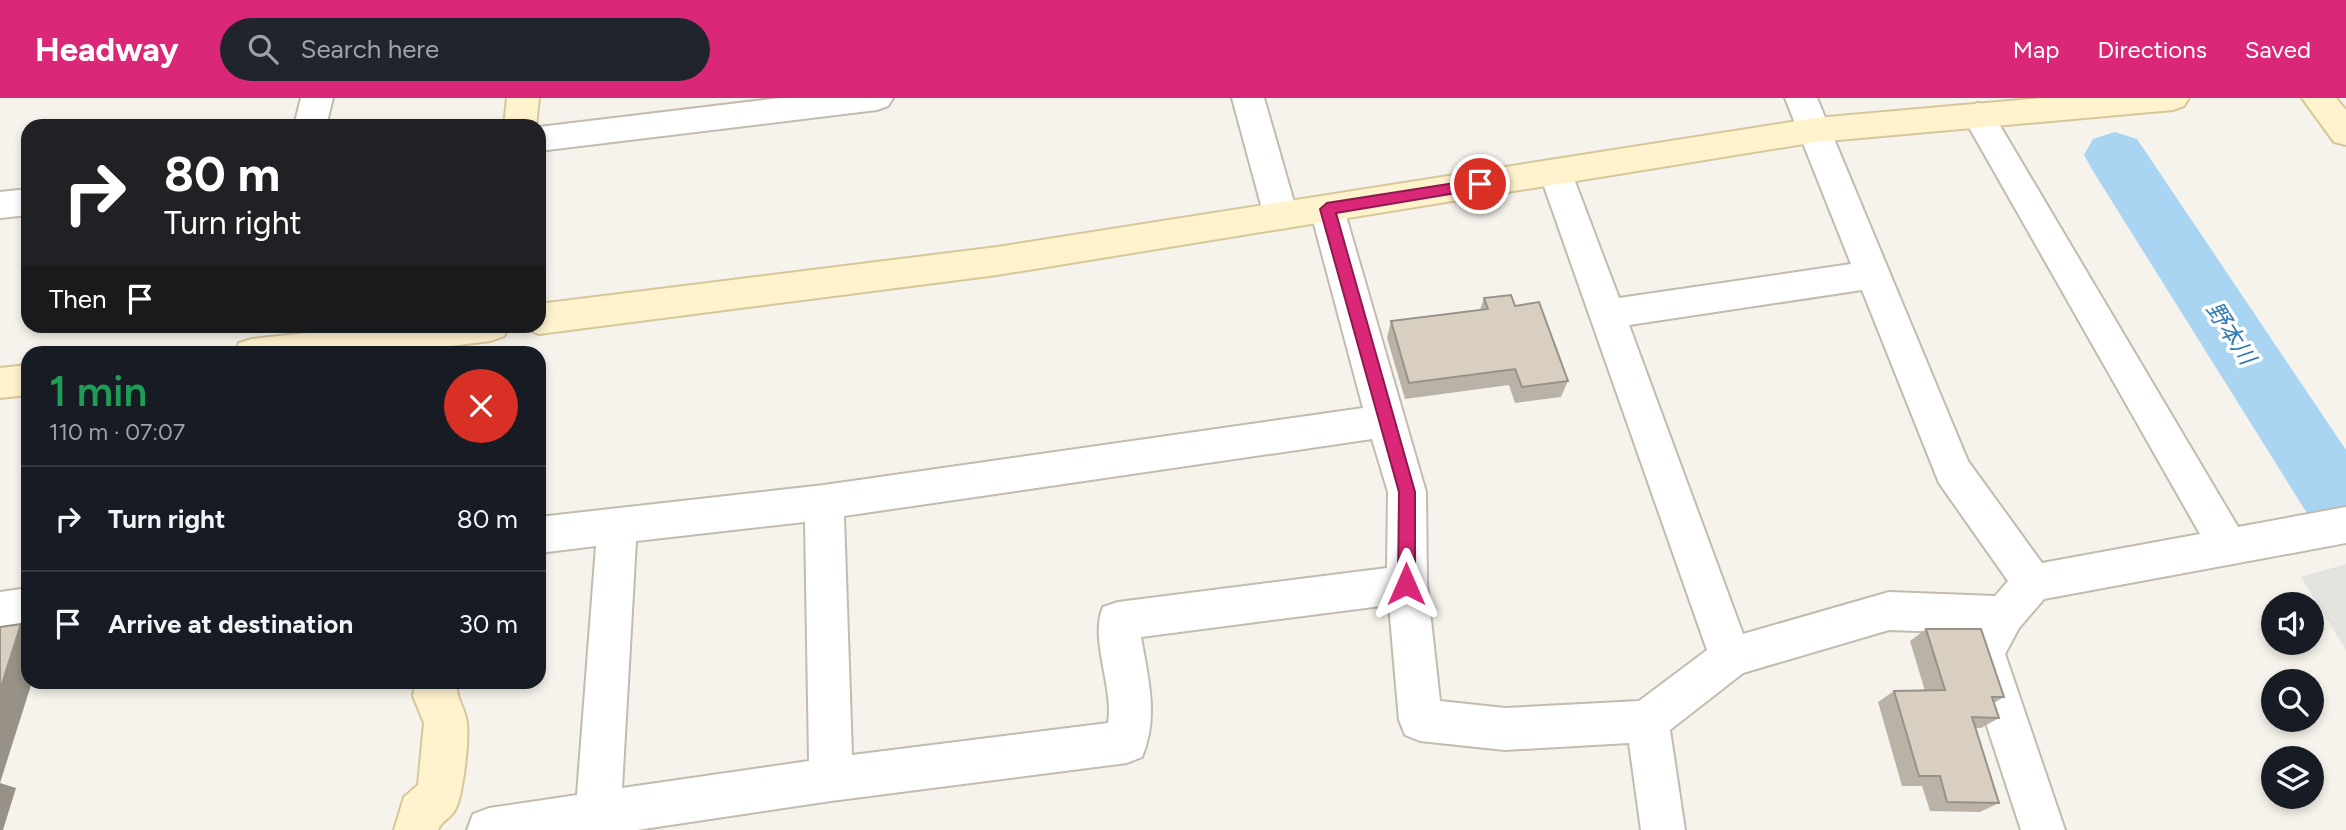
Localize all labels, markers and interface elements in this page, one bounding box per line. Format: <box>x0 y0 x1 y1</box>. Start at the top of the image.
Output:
search box <box>220 18 710 81</box>
text: Headway <box>35 30 178 69</box>
icon: search <box>244 30 282 68</box>
text: Search here <box>300 33 439 65</box>
text: Map <box>2013 35 2059 64</box>
text: Directions <box>2097 35 2207 64</box>
text: Saved <box>2245 35 2311 64</box>
text: 80 m <box>164 144 280 203</box>
icon: right <box>49 147 140 238</box>
pin <box>1450 154 1510 214</box>
icon: arrive <box>1461 165 1499 203</box>
text: Turn right <box>164 204 302 242</box>
icon: arrive <box>121 280 159 318</box>
text: Then <box>49 283 107 315</box>
water label: 野本川 <box>2200 296 2263 372</box>
text: 1 min <box>49 366 147 417</box>
button: close <box>444 369 518 443</box>
text: 110 m · 07:07 <box>49 418 185 446</box>
icon: right <box>49 500 87 538</box>
text: Turn right <box>108 503 225 535</box>
text: 80 m <box>457 503 518 535</box>
position arrow <box>1369 547 1443 621</box>
map controls <box>2261 592 2324 809</box>
button: sound <box>2261 592 2324 655</box>
icon: arrive <box>49 605 87 643</box>
text: Arrive at destination <box>108 608 353 640</box>
text: 30 m <box>459 608 518 640</box>
button: search <box>2261 669 2324 732</box>
button: layers <box>2261 746 2324 809</box>

